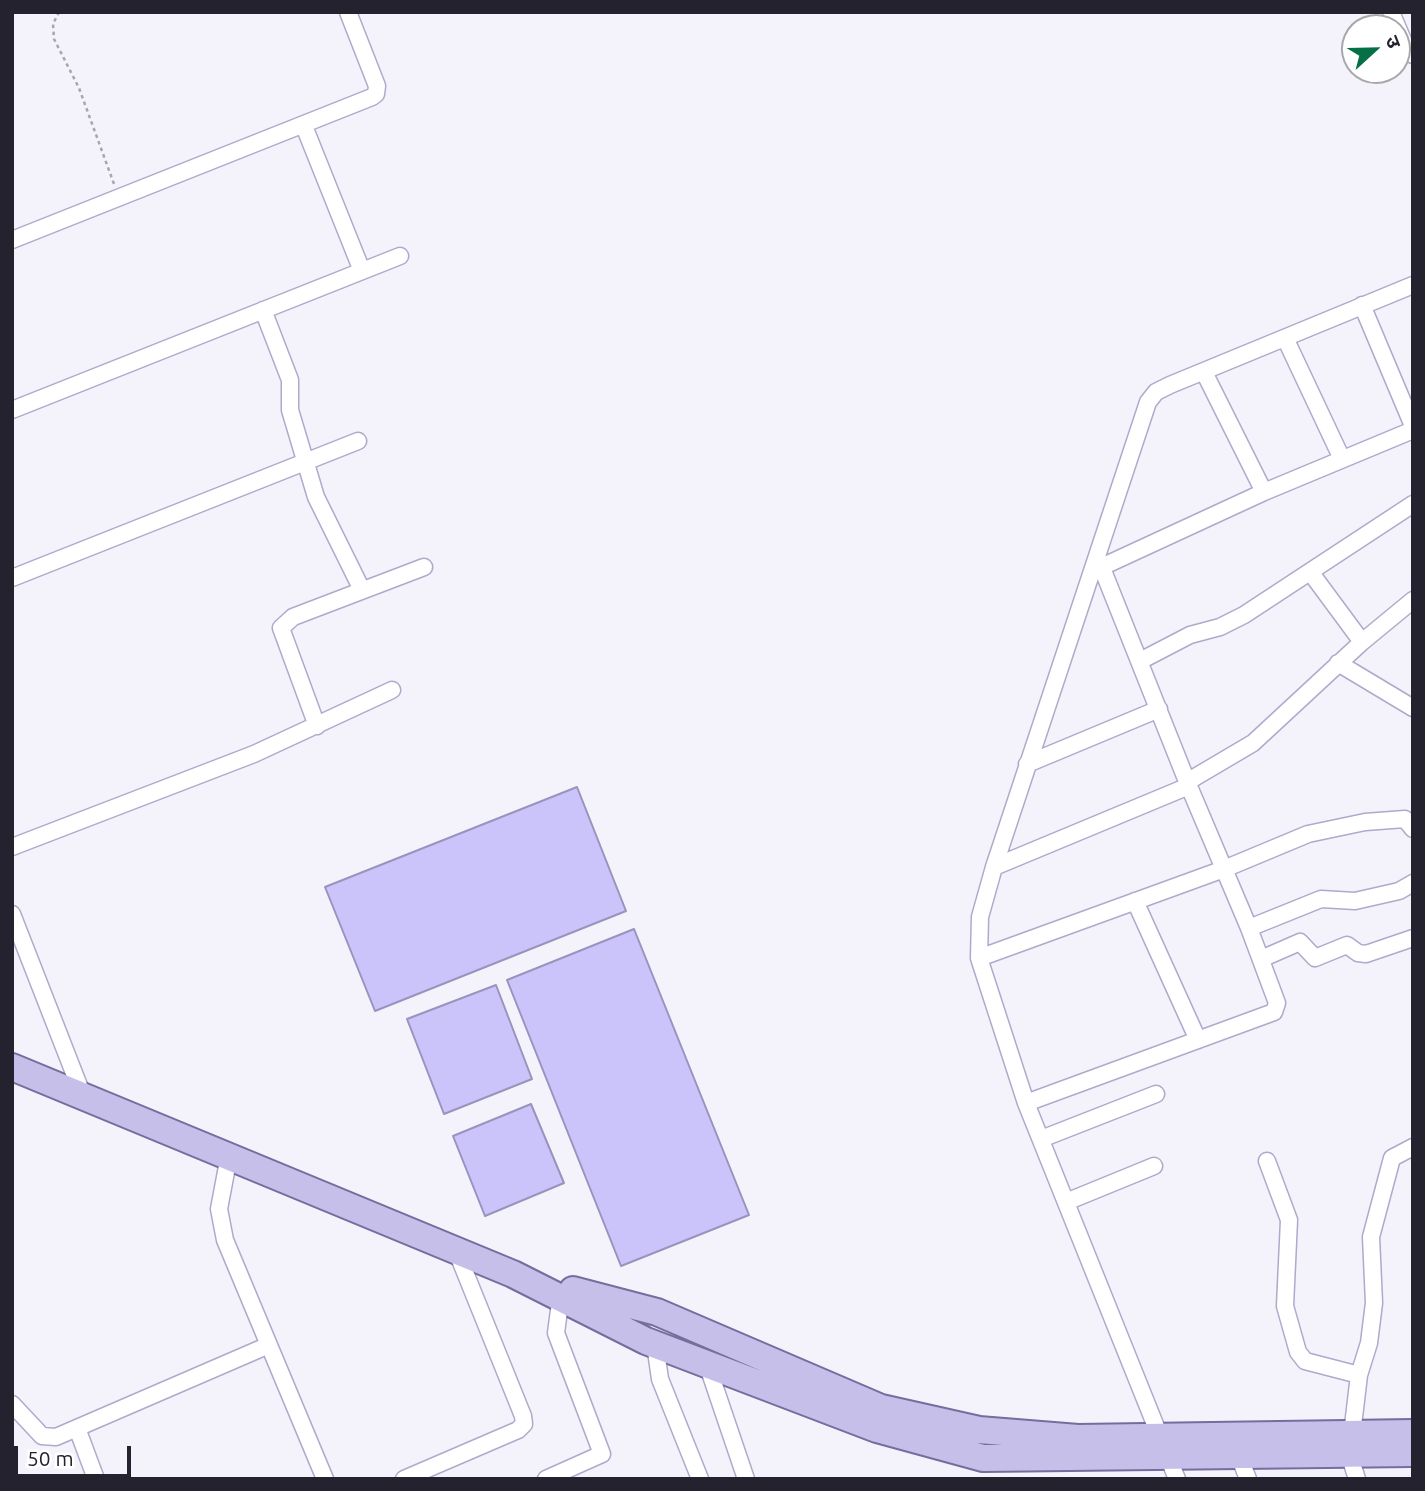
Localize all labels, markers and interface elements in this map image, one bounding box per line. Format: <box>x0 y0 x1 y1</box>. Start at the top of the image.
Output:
north arrow <box>1341 14 1411 84</box>
text: उ <box>1381 33 1406 51</box>
scale bar <box>18 1432 135 1476</box>
text: 50 m <box>27 1446 74 1470</box>

